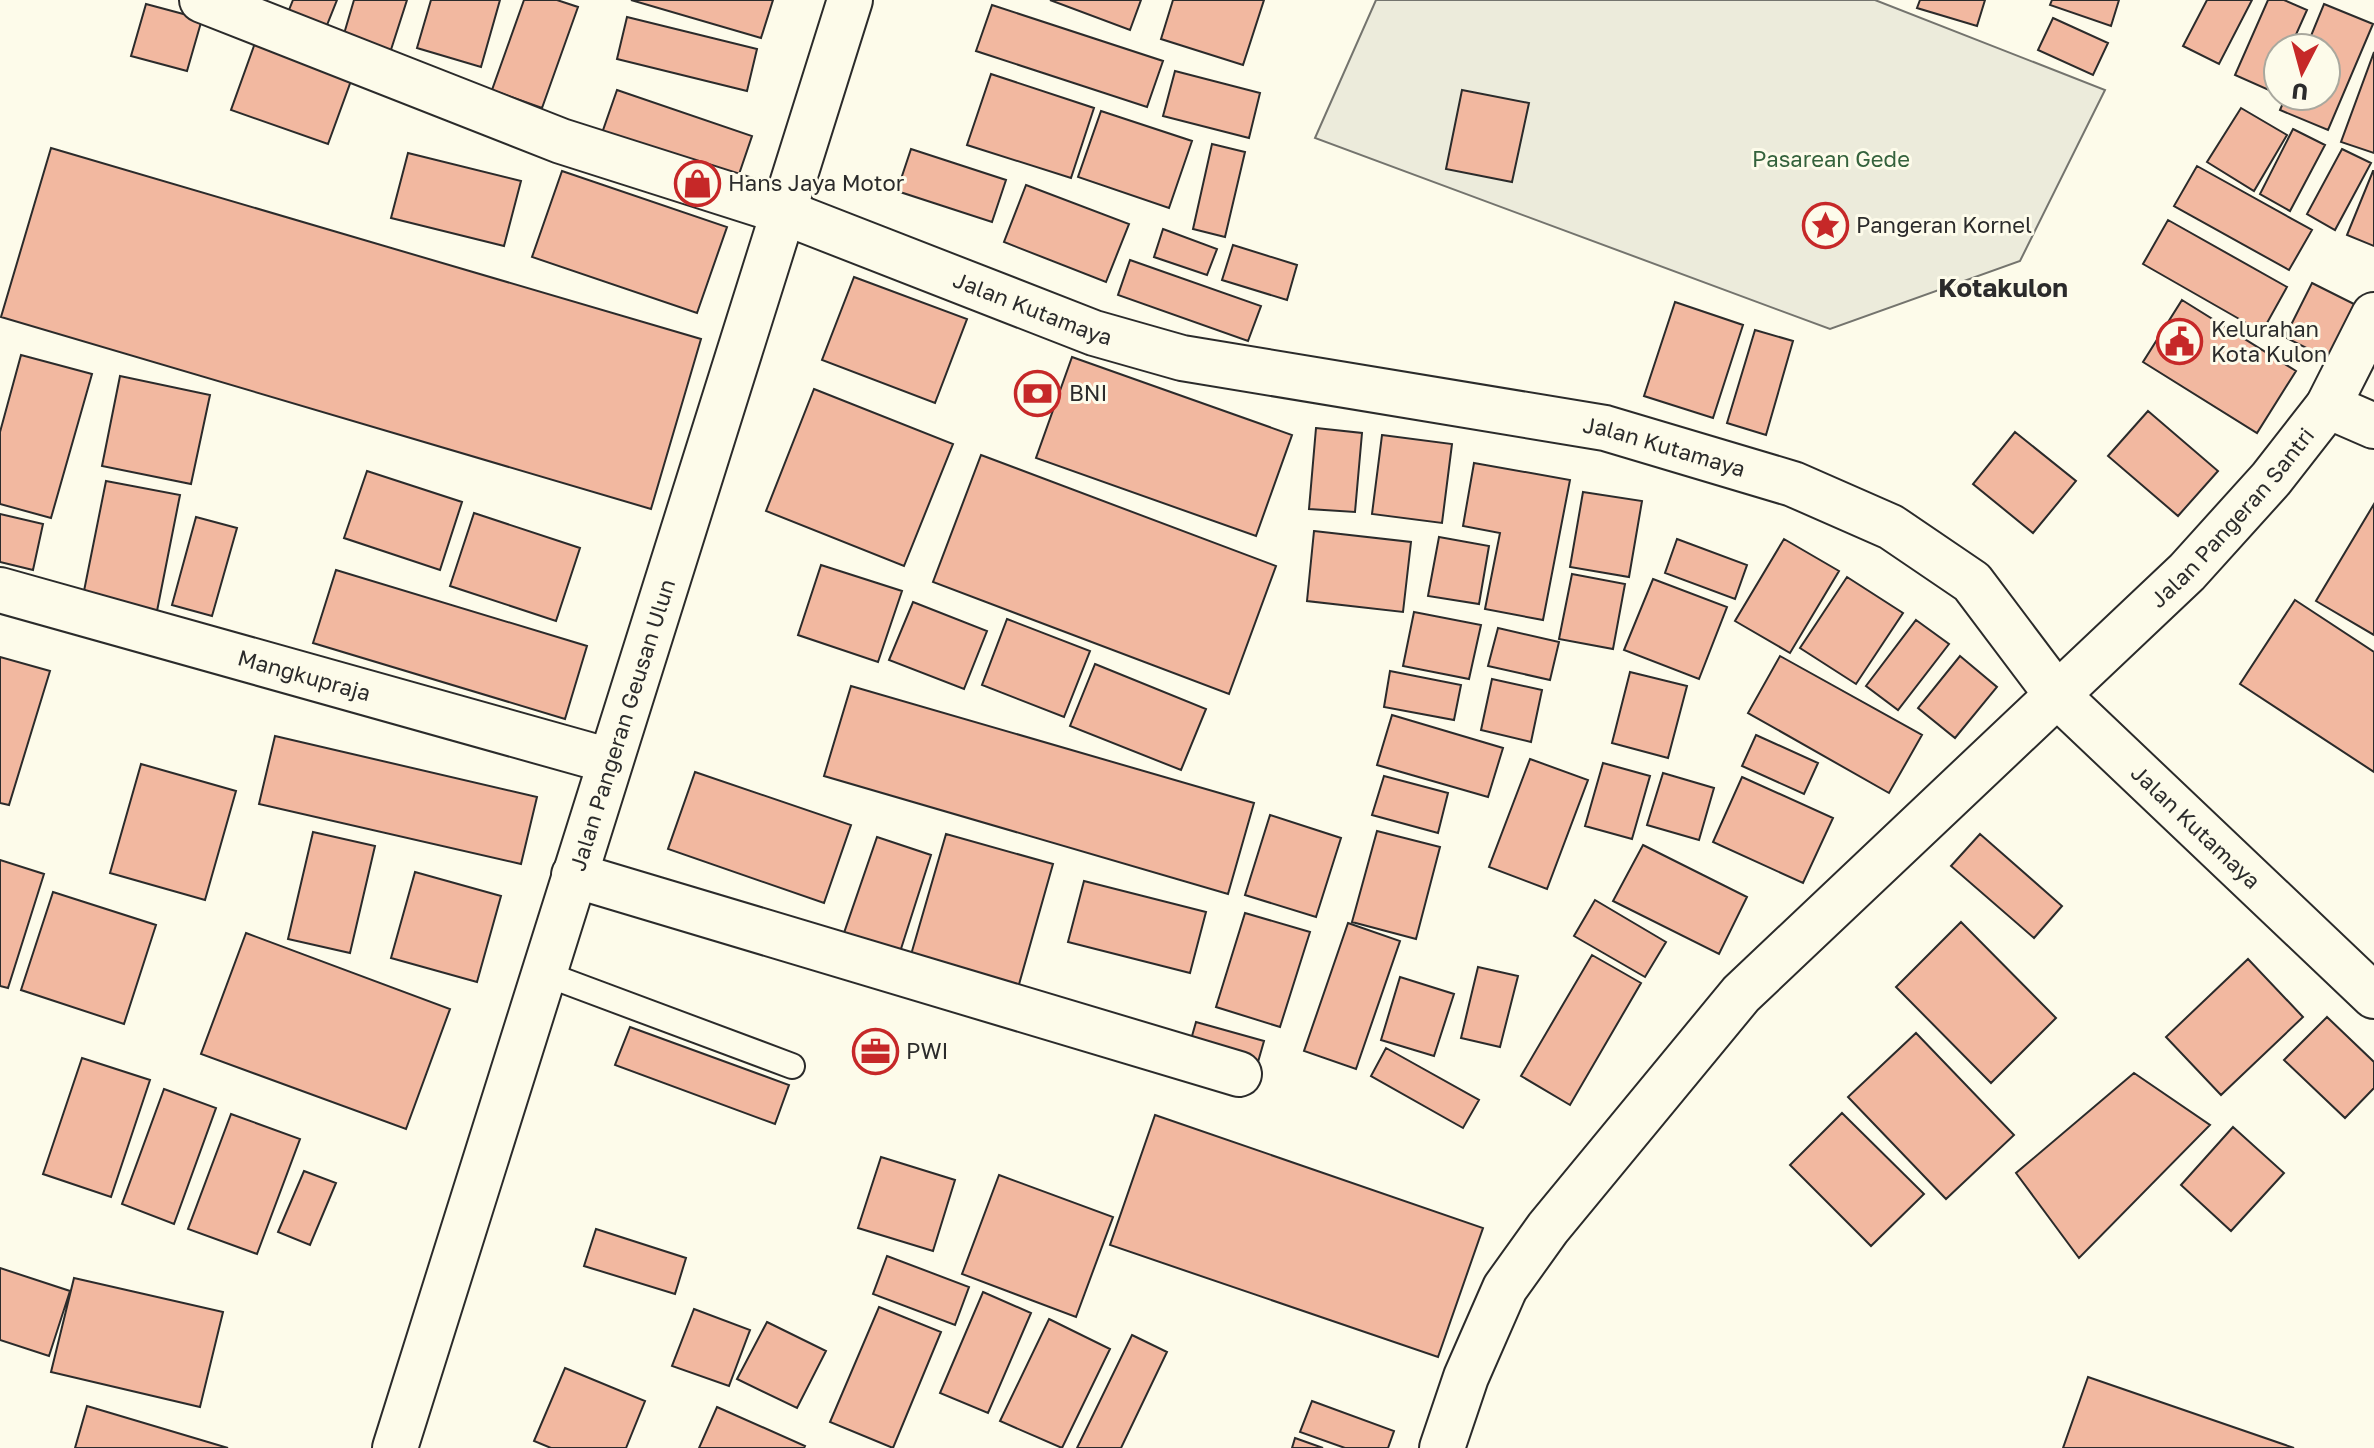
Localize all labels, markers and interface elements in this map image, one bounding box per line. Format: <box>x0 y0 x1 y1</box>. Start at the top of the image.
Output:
north arrow <box>2262 32 2342 112</box>
text: U <box>2290 78 2309 107</box>
park label: Pasarean Gede <box>1752 145 1910 172</box>
shop icon: Hans Jaya Motor <box>673 159 721 207</box>
place label: Hans Jaya Motor <box>728 169 905 196</box>
place icon: Pangeran Kornel <box>1801 201 1849 249</box>
place label: Pangeran Kornel <box>1856 211 2032 238</box>
street label: Jalan Kutamaya <box>950 265 1115 350</box>
district label: Kotakulon <box>1938 272 2068 303</box>
place label: Kelurahan Kota Kulon <box>2211 315 2327 367</box>
public building icon: Kelurahan Kota Kulon <box>2156 318 2204 366</box>
bank icon: BNI <box>1014 369 1062 417</box>
place label: BNI <box>1069 379 1107 406</box>
street label: Jalan Kutamaya <box>1581 411 1749 482</box>
street label: Jalan Pangeran Santri <box>2144 422 2319 613</box>
street label: Jalan Pangeran Geusan Ulun <box>563 576 680 874</box>
street label: Mangkupraja <box>235 643 374 706</box>
street label: Jalan Kutamaya <box>2126 759 2266 894</box>
office icon: PWI <box>851 1027 899 1075</box>
place label: PWI <box>906 1037 948 1064</box>

